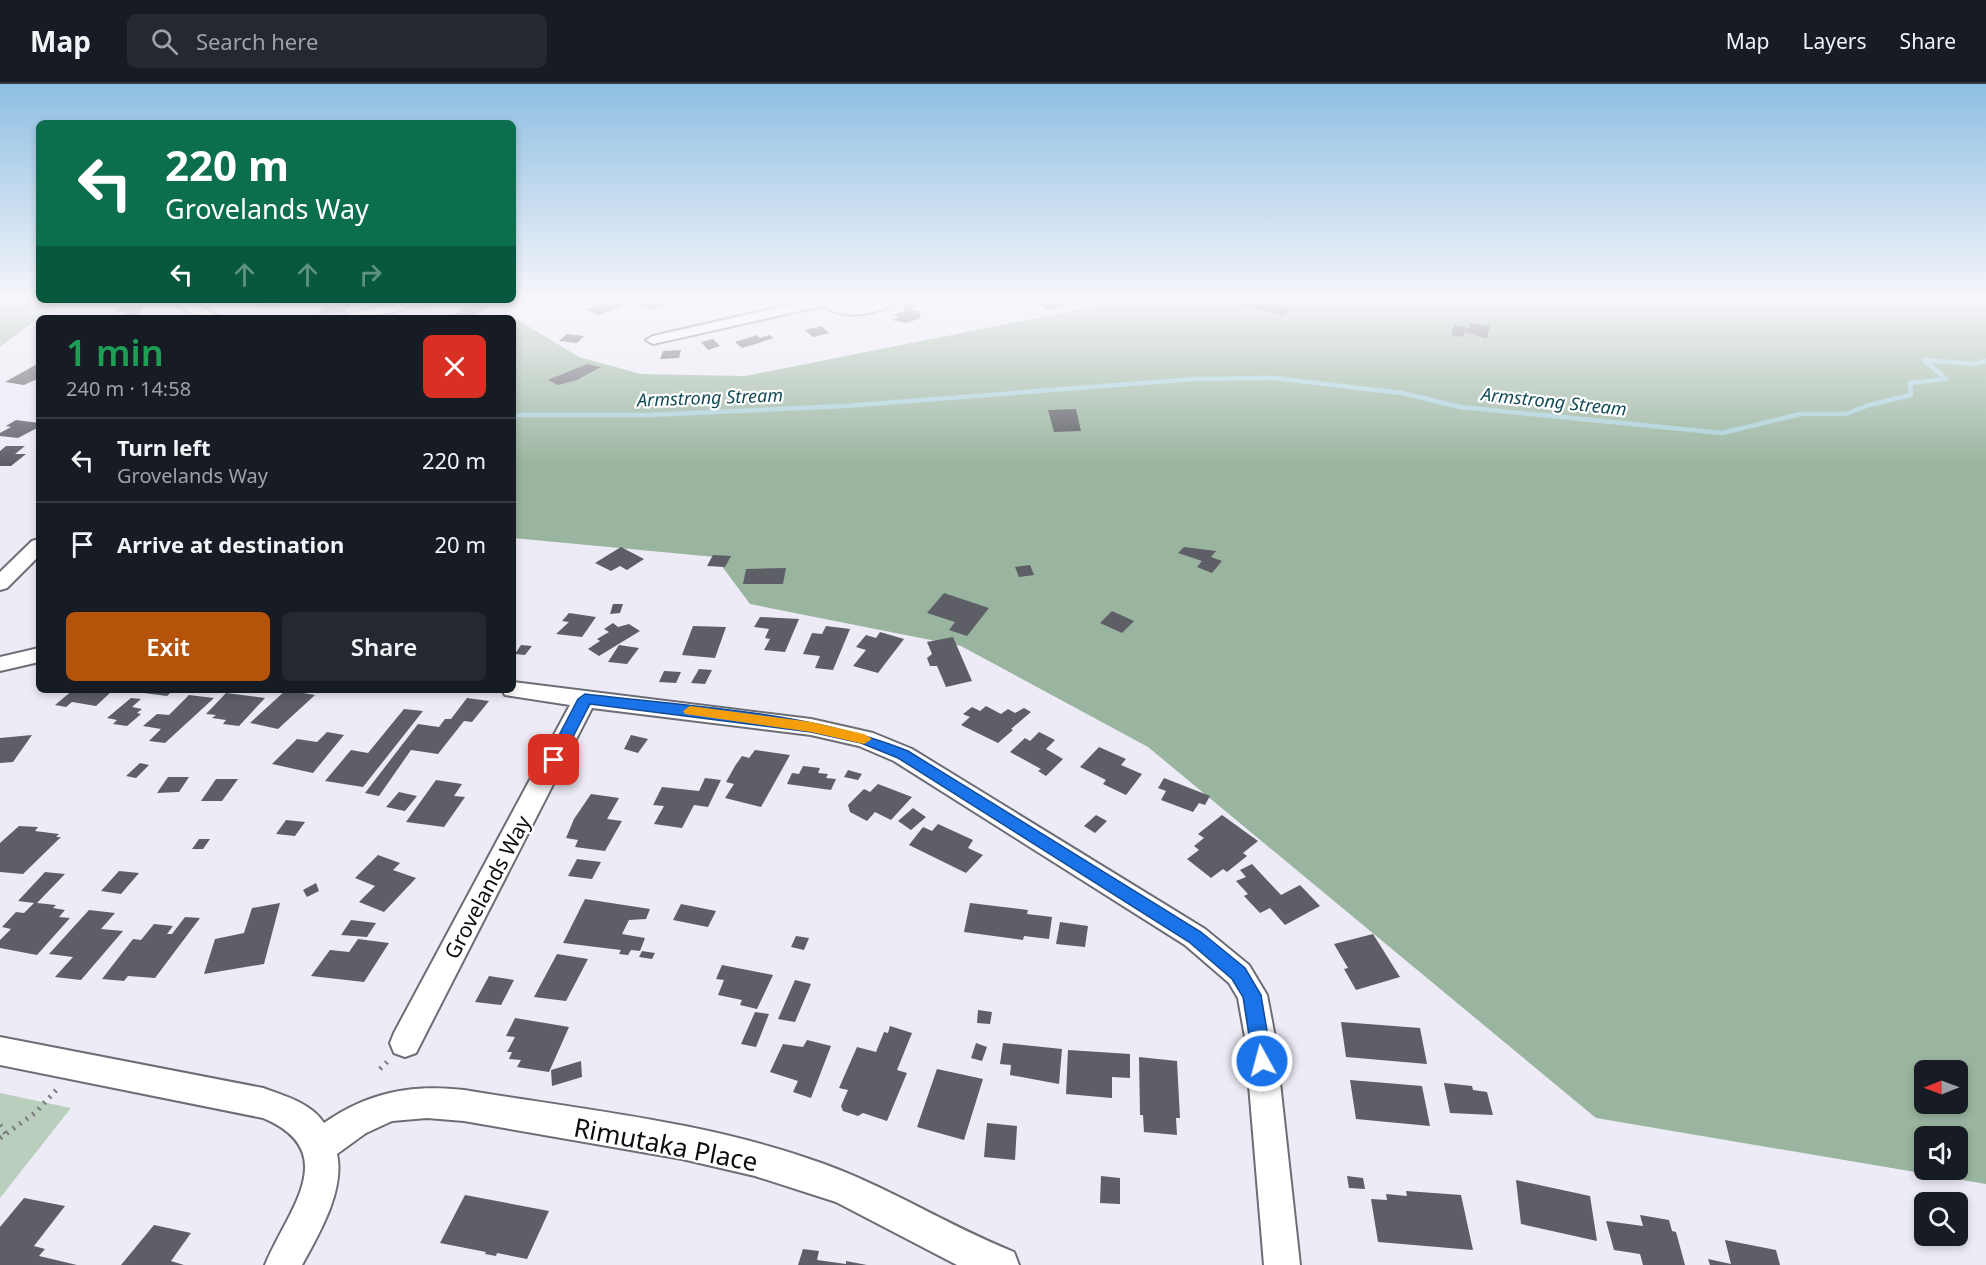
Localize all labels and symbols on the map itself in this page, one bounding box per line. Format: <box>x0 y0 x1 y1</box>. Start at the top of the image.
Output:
water label: Armstrong Stream <box>1478 381 1628 421</box>
water label: Armstrong Stream <box>635 382 783 412</box>
pin <box>528 734 579 785</box>
street label: Grovelands Way <box>437 810 537 964</box>
position arrow <box>1230 1029 1294 1093</box>
north arrow <box>1914 1060 1968 1114</box>
street label: Rimutaka Place <box>571 1109 761 1179</box>

